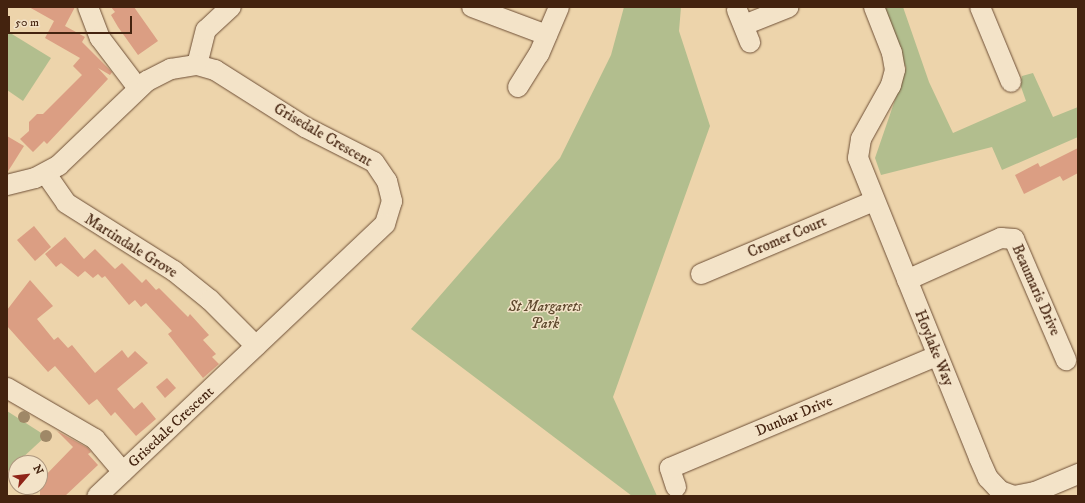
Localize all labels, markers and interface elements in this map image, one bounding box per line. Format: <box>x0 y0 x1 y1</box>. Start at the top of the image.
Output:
scale bar <box>10 8 134 34</box>
text: 50 m <box>15 15 39 30</box>
street label: Grisedale Crescent <box>271 100 375 170</box>
street label: Martindale Grove <box>81 210 181 282</box>
street label: Cromer Court <box>745 212 829 262</box>
street label: Beaumaris Drive <box>1008 242 1064 338</box>
park label: St Margarets Park <box>508 297 582 332</box>
street label: Hoylake Way <box>911 307 957 389</box>
street label: Grisedale Crescent <box>124 383 218 471</box>
street label: Dunbar Drive <box>753 392 835 440</box>
north arrow <box>8 455 48 495</box>
text: N <box>29 463 46 477</box>

